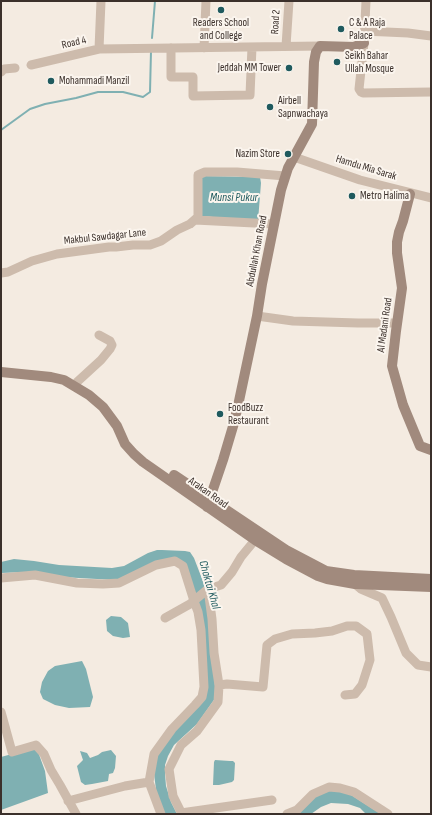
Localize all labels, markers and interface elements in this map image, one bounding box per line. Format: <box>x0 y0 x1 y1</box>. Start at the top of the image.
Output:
marker: Readers School and College <box>216 5 226 15</box>
street label: Road 2 <box>269 9 283 35</box>
place label: Readers School and College <box>193 16 249 42</box>
place label: C & A Raja Palace <box>349 16 385 42</box>
marker: C & A Raja Palace <box>336 24 346 34</box>
street label: Road 4 <box>60 34 88 52</box>
place label: Seikh Bahar Ullah Mosque <box>345 49 394 75</box>
marker: Seikh Bahar Ullah Mosque <box>332 57 342 67</box>
place label: Jeddah MM Tower <box>218 61 281 75</box>
marker: Jeddah MM Tower <box>284 63 294 73</box>
place label: Mohammadi Manzil <box>59 74 129 88</box>
marker: Mohammadi Manzil <box>46 76 56 86</box>
place label: Airbell Sapnwachaya <box>278 94 328 120</box>
marker: Airbell Sapnwachaya <box>265 102 275 112</box>
place label: Nazim Store <box>235 147 280 161</box>
marker: Nazim Store <box>283 149 293 159</box>
street label: Hamdu Mia Sarak <box>334 153 398 183</box>
place label: Metro Halima <box>360 189 409 203</box>
water label: Munsi Pukur <box>210 191 258 205</box>
marker: Metro Halima <box>347 191 357 201</box>
street label: Abdullah Khan Road <box>244 214 270 288</box>
street label: Makbul Sawdagar Lane <box>63 226 147 248</box>
street label: Al Madani Road <box>375 297 395 353</box>
place label: FoodBuzz Restaurant <box>228 401 269 427</box>
marker: FoodBuzz Restaurant <box>215 409 225 419</box>
street label: Arakan Road <box>186 475 230 511</box>
water label: Chaktai Khal <box>195 559 223 611</box>

